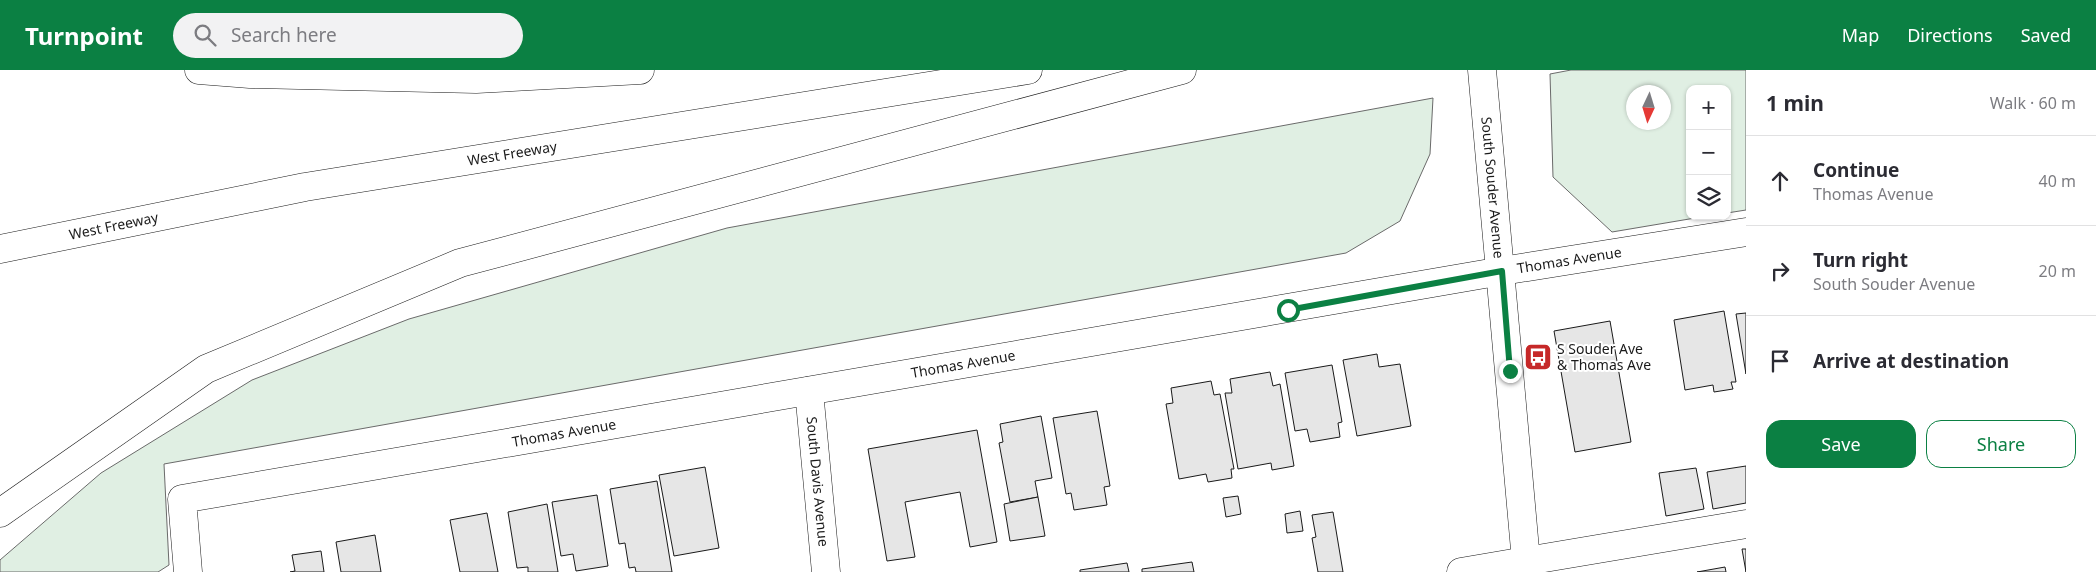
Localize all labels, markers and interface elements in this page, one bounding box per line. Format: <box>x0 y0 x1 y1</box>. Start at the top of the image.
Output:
search box <box>173 13 523 58</box>
text: Turnpoint <box>25 19 143 52</box>
icon: search <box>191 21 219 49</box>
text: Search here <box>231 22 337 48</box>
text: Map <box>1842 23 1879 47</box>
text: Directions <box>1907 23 1993 47</box>
text: Saved <box>2021 23 2071 47</box>
north arrow <box>1626 85 1671 130</box>
map controls <box>1686 85 1731 220</box>
button: + <box>1686 85 1731 130</box>
text: 1 min <box>1766 89 1824 117</box>
text: Walk · 60 m <box>1990 92 2076 114</box>
street label: South Souder Avenue <box>1477 116 1509 259</box>
button: − <box>1686 130 1731 175</box>
street label: West Freeway <box>466 136 559 170</box>
text: Continue <box>1813 157 1899 183</box>
icon: ahead <box>1766 167 1794 195</box>
text: 40 m <box>2039 170 2076 192</box>
button: layers <box>1686 175 1731 220</box>
text: Thomas Avenue <box>1813 183 1933 205</box>
street label: West Freeway <box>67 207 161 244</box>
street label: Thomas Avenue <box>1516 242 1623 277</box>
text: Turn right <box>1813 247 1908 273</box>
icon: right <box>1766 257 1794 285</box>
text: 20 m <box>2039 260 2076 282</box>
text: South Souder Avenue <box>1813 273 1975 295</box>
route start <box>1277 299 1300 322</box>
place label: S Souder Ave & Thomas Ave <box>1557 339 1651 374</box>
bus stop icon: S Souder Ave & Thomas Ave <box>1523 342 1553 372</box>
street label: Thomas Avenue <box>910 345 1017 382</box>
icon: arrive <box>1766 347 1794 375</box>
text: Arrive at destination <box>1813 348 2009 374</box>
route end <box>1499 360 1522 383</box>
street label: Thomas Avenue <box>510 414 618 451</box>
street label: South Davis Avenue <box>802 416 834 548</box>
button: Save <box>1766 420 1916 468</box>
button: Share <box>1926 420 2076 468</box>

